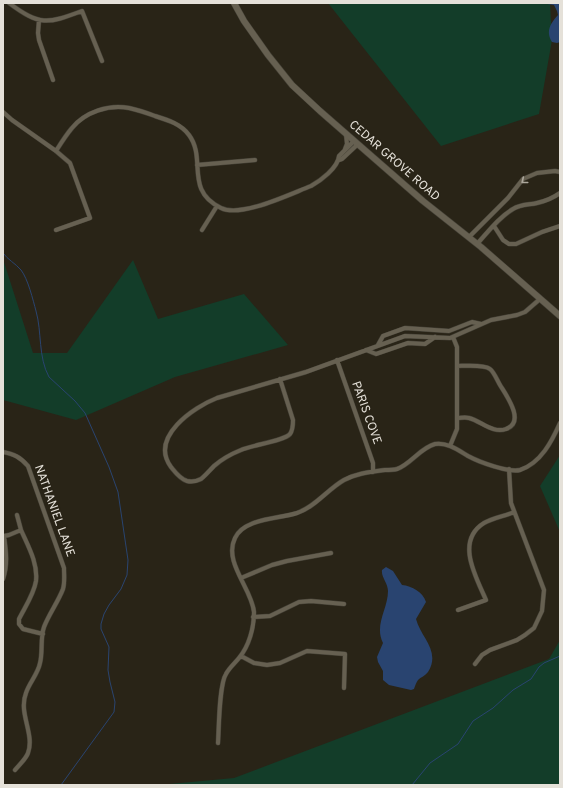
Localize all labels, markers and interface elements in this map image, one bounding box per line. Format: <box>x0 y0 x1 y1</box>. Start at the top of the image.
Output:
street label: CEDAR GROVE ROAD <box>345 117 443 205</box>
one-way arrow <box>521 176 528 183</box>
street label: PARIS COVE <box>347 379 385 447</box>
street label: NATHANIEL LANE <box>30 463 78 559</box>

